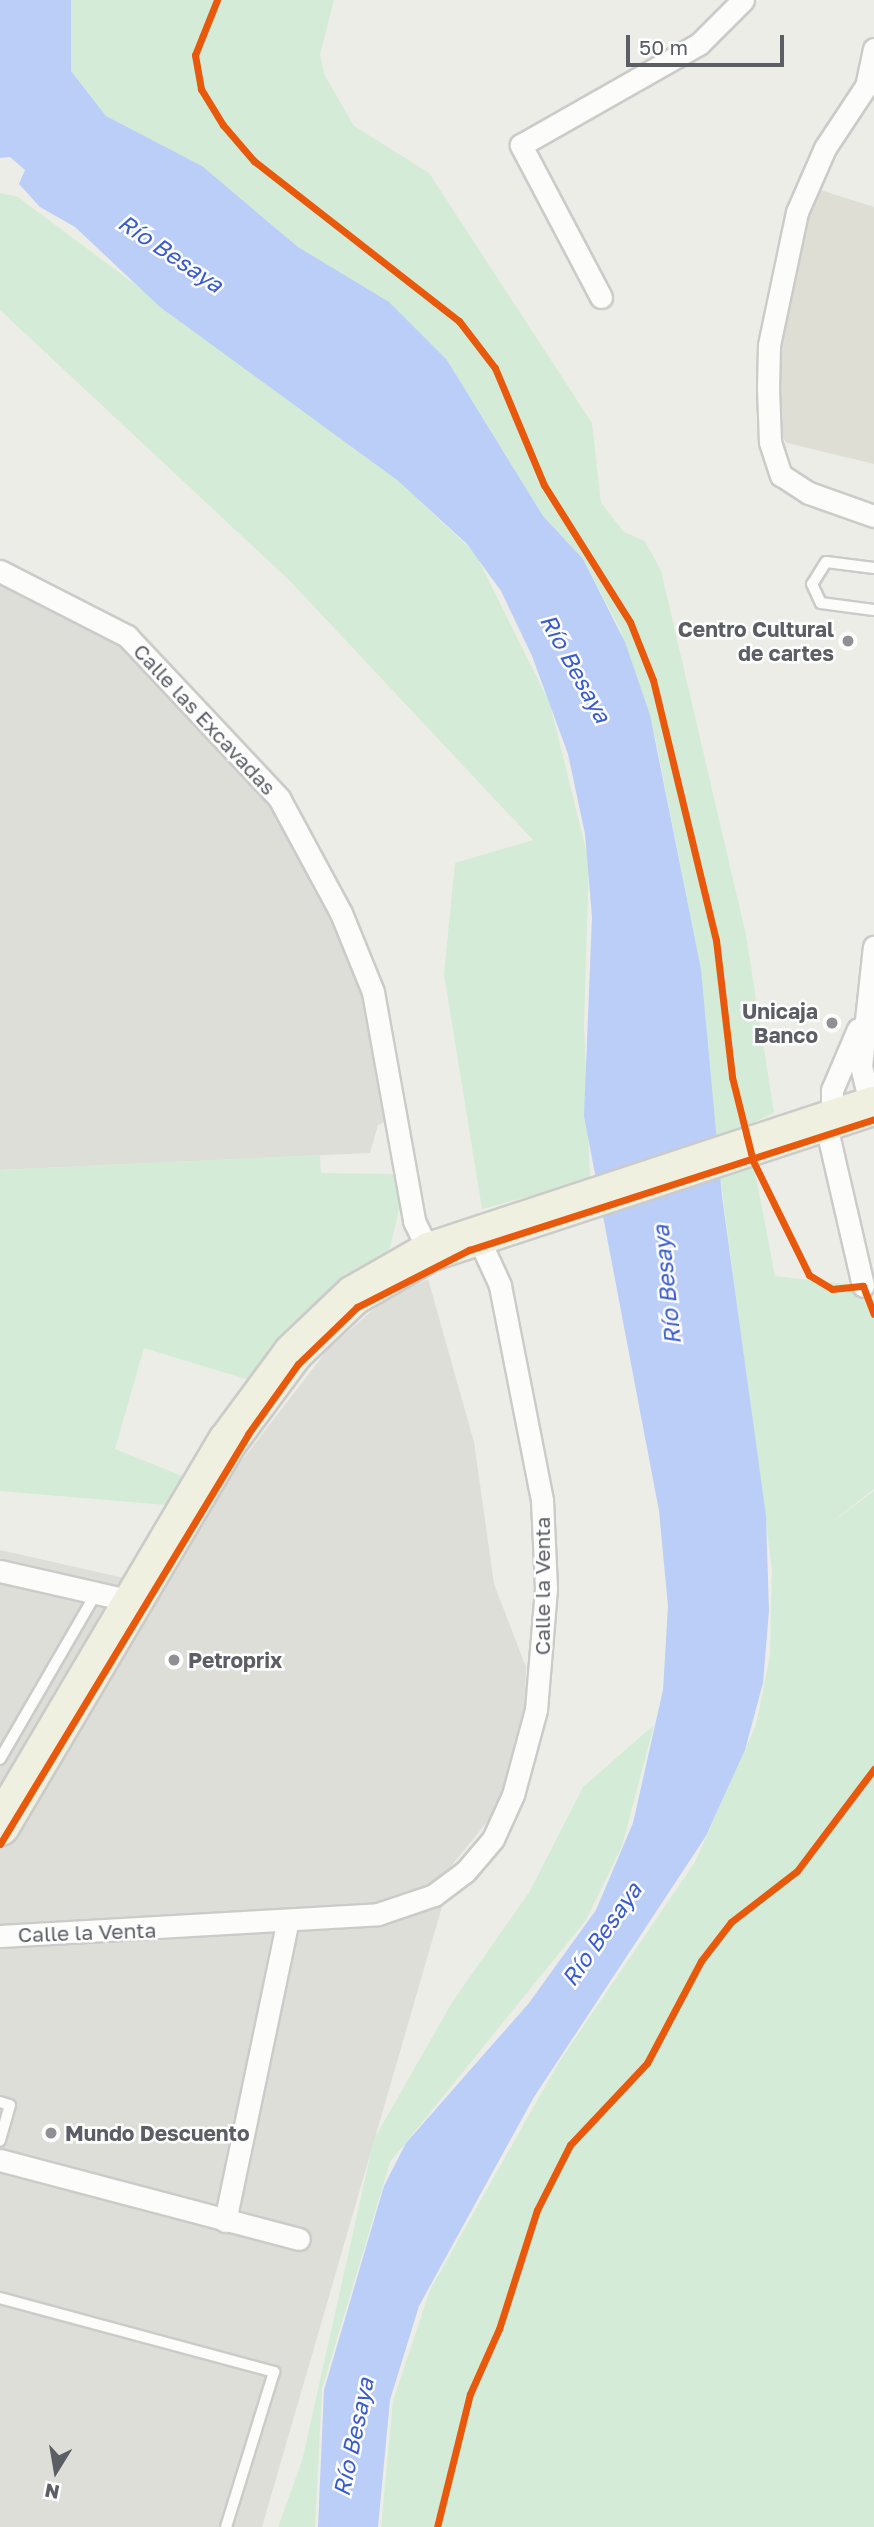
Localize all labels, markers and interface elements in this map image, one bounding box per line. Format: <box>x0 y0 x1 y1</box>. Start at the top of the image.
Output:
scale bar <box>629 21 786 65</box>
text: 50 m <box>639 34 688 60</box>
water label: Río Besaya <box>114 208 228 298</box>
water label: Río Besaya <box>535 609 617 727</box>
place label: Centro Cultural de cartes <box>678 616 834 666</box>
marker: Centro Cultural de cartes <box>840 633 856 649</box>
street label: Calle las Excavadas <box>128 638 282 800</box>
place label: Unicaja Banco <box>742 998 818 1048</box>
marker: Unicaja Banco <box>824 1015 840 1031</box>
water label: Río Besaya <box>646 1224 686 1346</box>
street label: Calle la Venta <box>529 1517 555 1655</box>
place label: Petroprix <box>188 1647 282 1673</box>
marker: Petroprix <box>166 1652 182 1668</box>
water label: Río Besaya <box>555 1877 647 1991</box>
street label: Calle la Venta <box>17 1917 157 1947</box>
place label: Mundo Descuento <box>65 2120 249 2146</box>
marker: Mundo Descuento <box>43 2125 59 2141</box>
water label: Río Besaya <box>327 2375 379 2499</box>
north arrow <box>21 2436 91 2506</box>
text: N <box>43 2479 61 2505</box>

